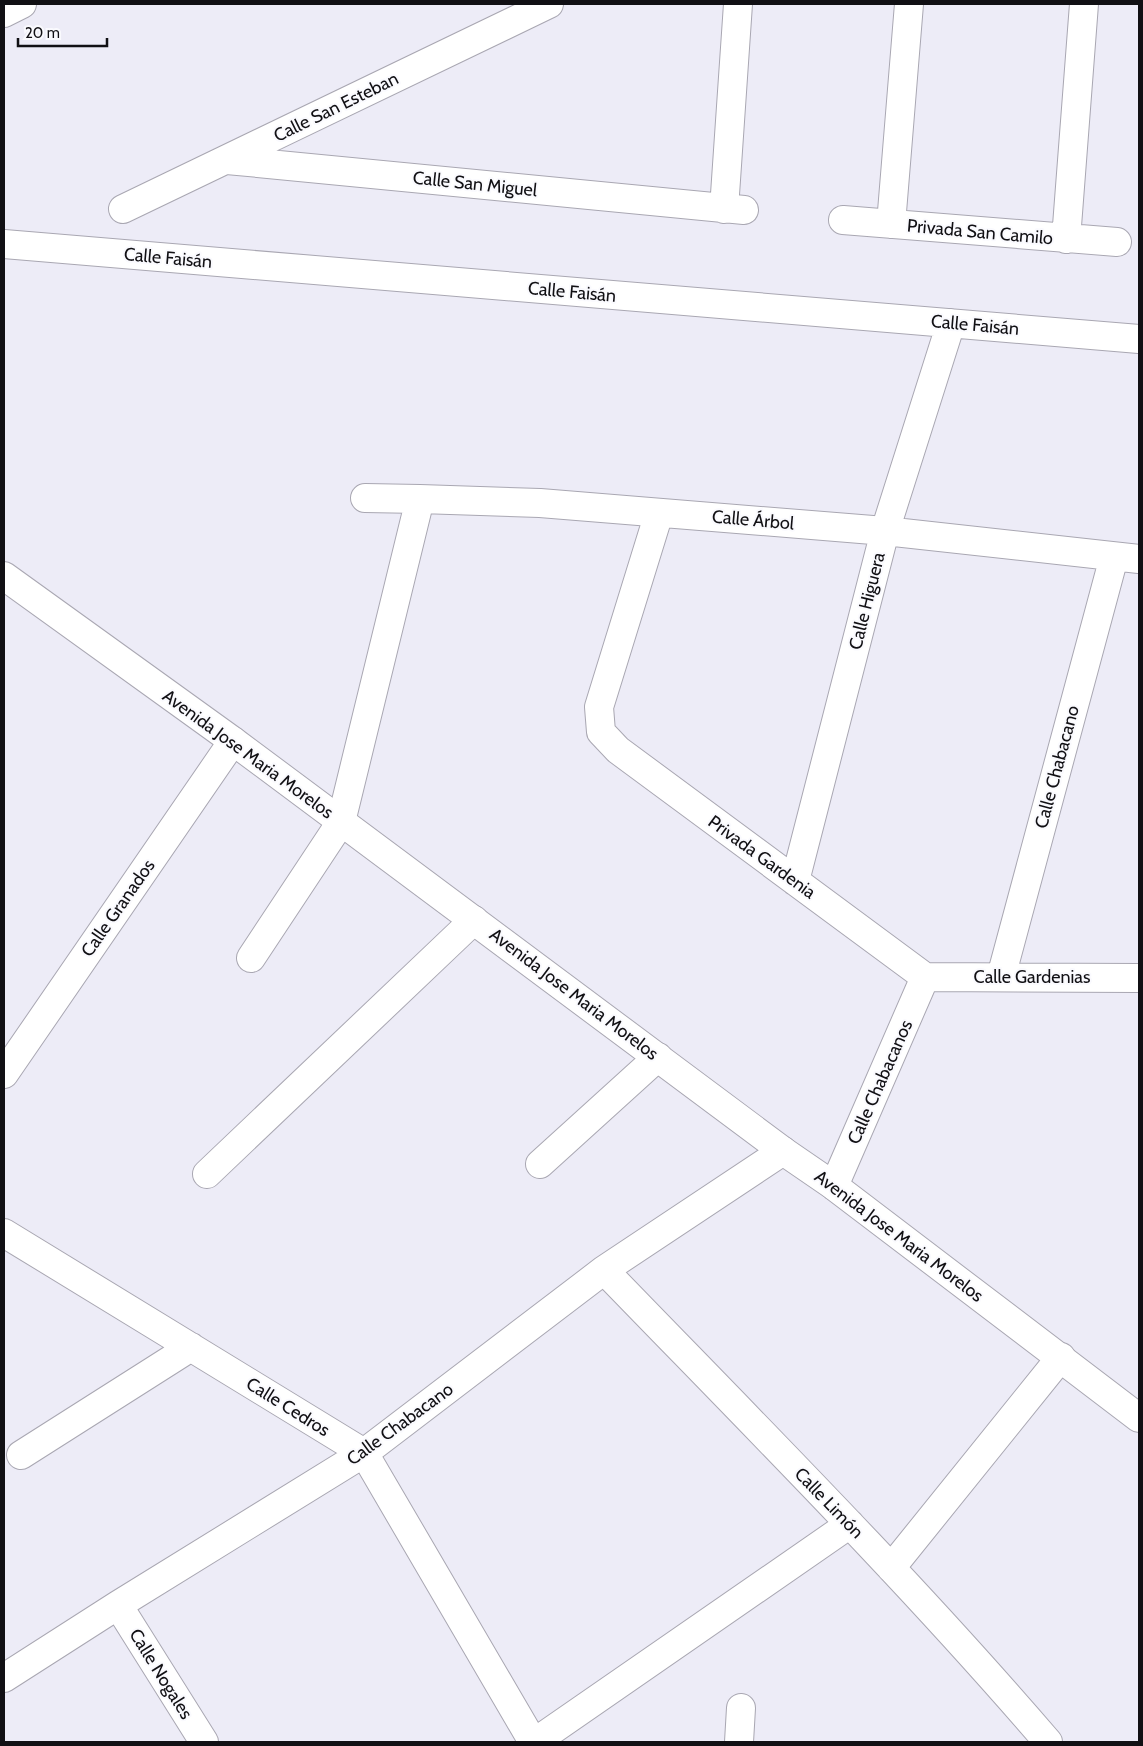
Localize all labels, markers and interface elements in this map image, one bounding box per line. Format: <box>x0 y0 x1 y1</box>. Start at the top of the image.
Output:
scale bar <box>18 15 106 47</box>
text: 20 m <box>25 24 60 42</box>
street label: Calle San Esteban <box>270 67 402 147</box>
street label: Calle San Miguel <box>412 167 539 202</box>
street label: Privada San Camilo <box>906 215 1054 249</box>
street label: Calle Faisán <box>123 243 213 273</box>
street label: Calle Faisán <box>527 277 617 307</box>
street label: Calle Faisán <box>930 310 1020 340</box>
street label: Calle Árbol <box>711 505 796 535</box>
street label: Calle Higuera <box>844 550 890 652</box>
street label: Avenida Jose Maria Morelos <box>158 685 338 823</box>
street label: Calle Chabacano <box>1030 703 1084 831</box>
street label: Privada Gardenia <box>704 811 820 904</box>
street label: Calle Granados <box>76 855 160 961</box>
street label: Avenida Jose Maria Morelos <box>485 923 663 1065</box>
street label: Calle Gardenias <box>974 966 1090 988</box>
street label: Calle Chabacanos <box>843 1016 917 1148</box>
street label: Avenida Jose Maria Morelos <box>810 1165 988 1307</box>
street label: Calle Cedros <box>242 1373 334 1441</box>
street label: Calle Chabacano <box>342 1378 458 1470</box>
street label: Calle Limón <box>790 1463 868 1543</box>
street label: Calle Nogales <box>125 1625 197 1723</box>

